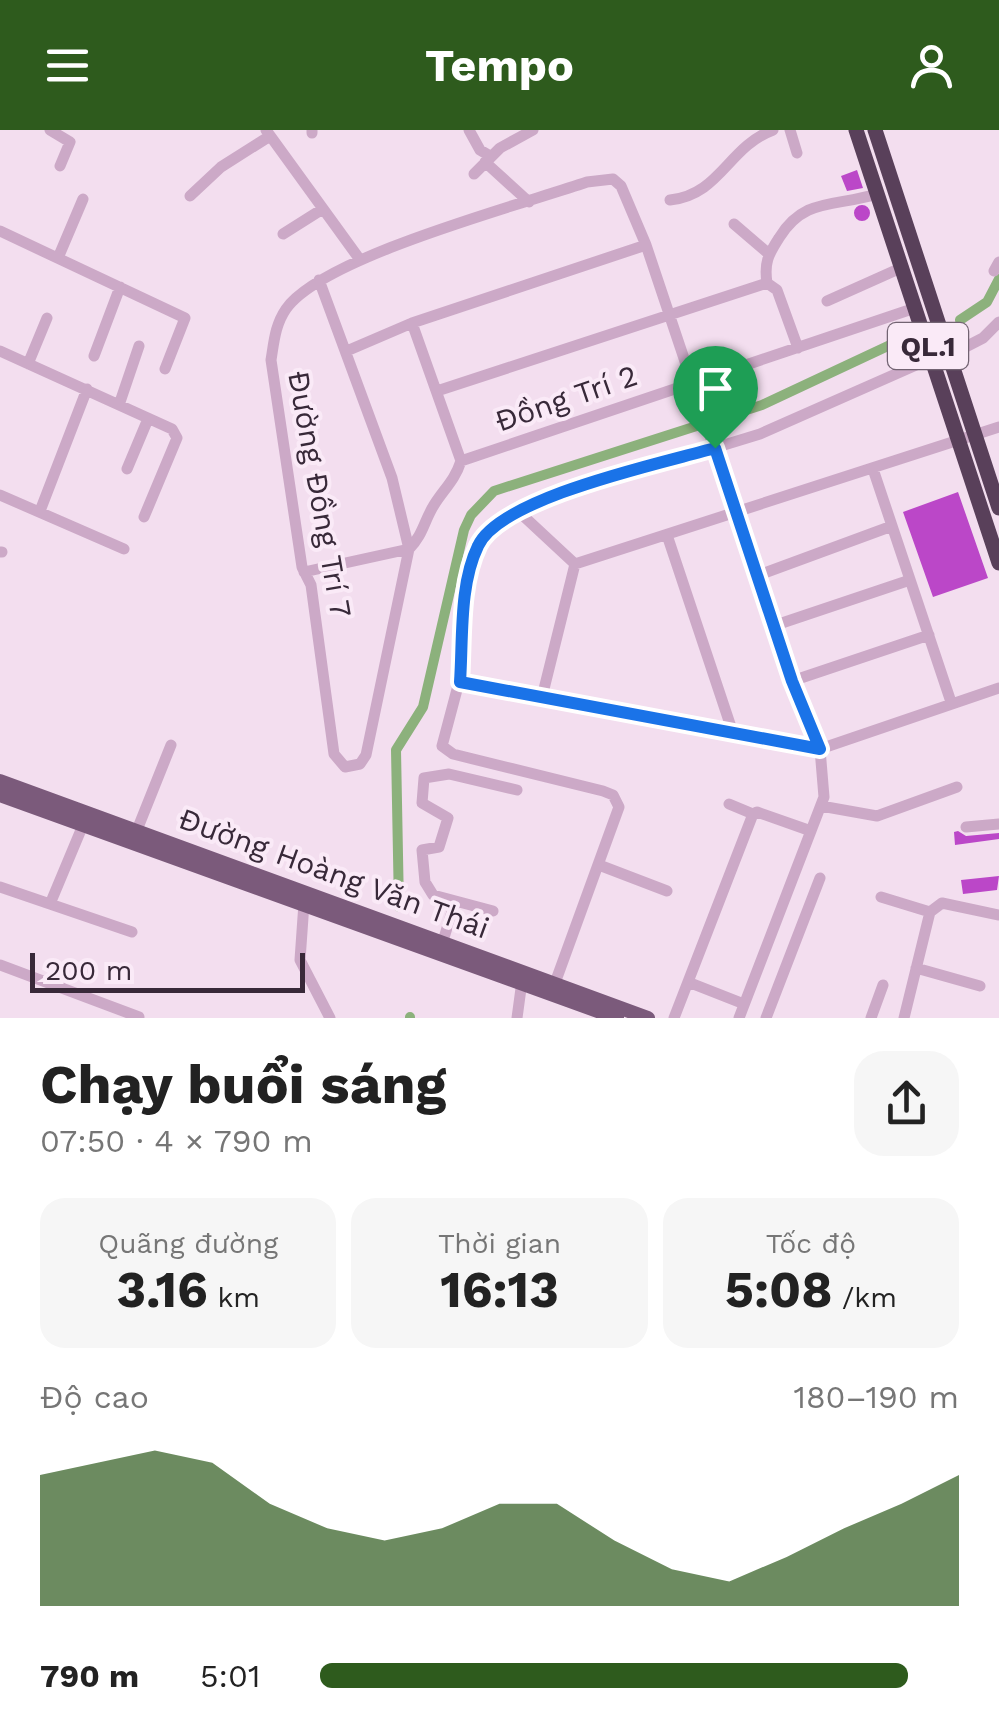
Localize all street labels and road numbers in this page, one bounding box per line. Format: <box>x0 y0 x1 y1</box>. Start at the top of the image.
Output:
road number: QL.1 <box>888 323 968 369</box>
street label: Đồng Trí 2 <box>490 357 642 439</box>
street label: Đường Đồng Trí 7 <box>281 368 359 620</box>
street label: Đường Hoàng Văn Thái <box>174 801 494 945</box>

